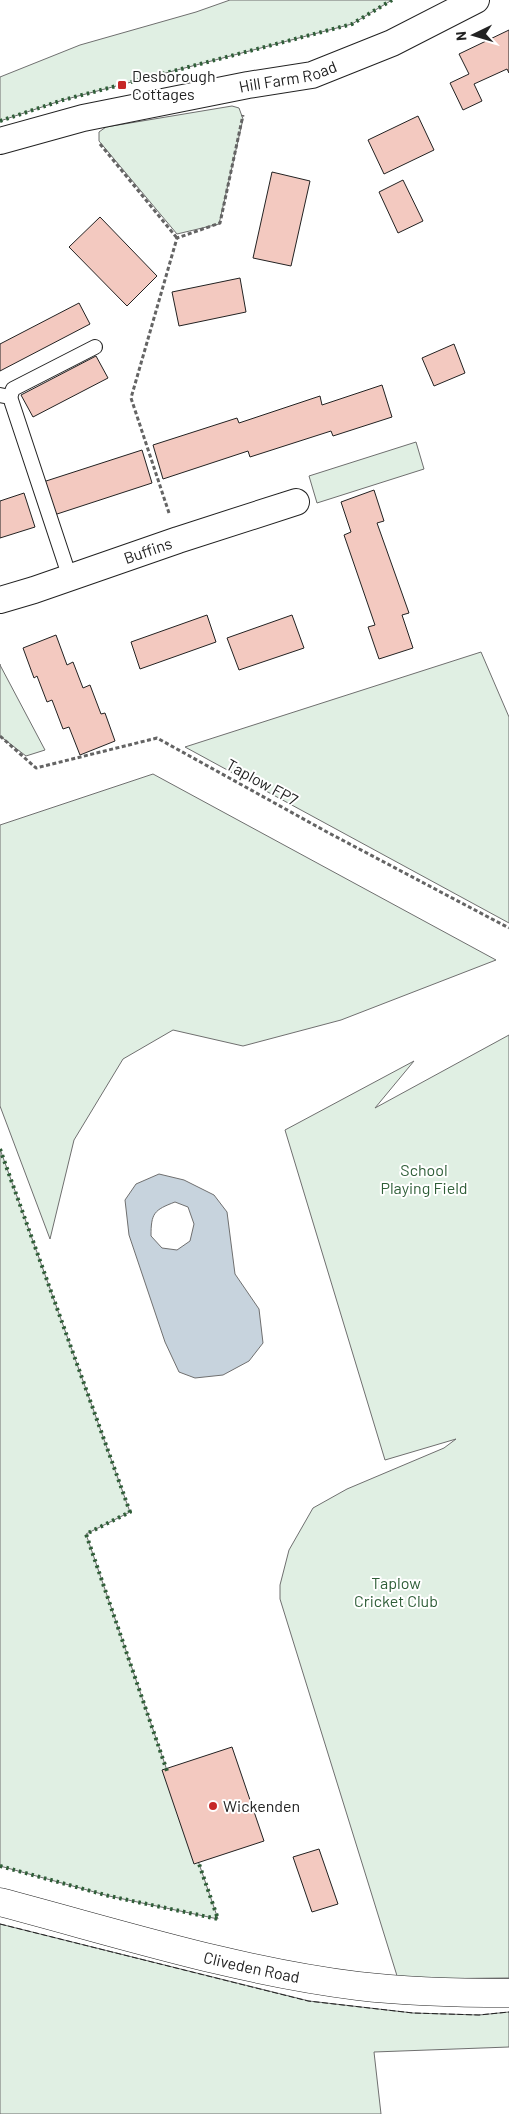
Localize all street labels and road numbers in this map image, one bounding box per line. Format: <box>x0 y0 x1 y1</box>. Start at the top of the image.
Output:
street label: Hill Farm Road <box>237 56 339 96</box>
street label: Buffins <box>121 533 174 567</box>
street label: Taplow FP7 <box>223 754 302 809</box>
street label: Cliveden Road <box>202 1947 301 1986</box>

